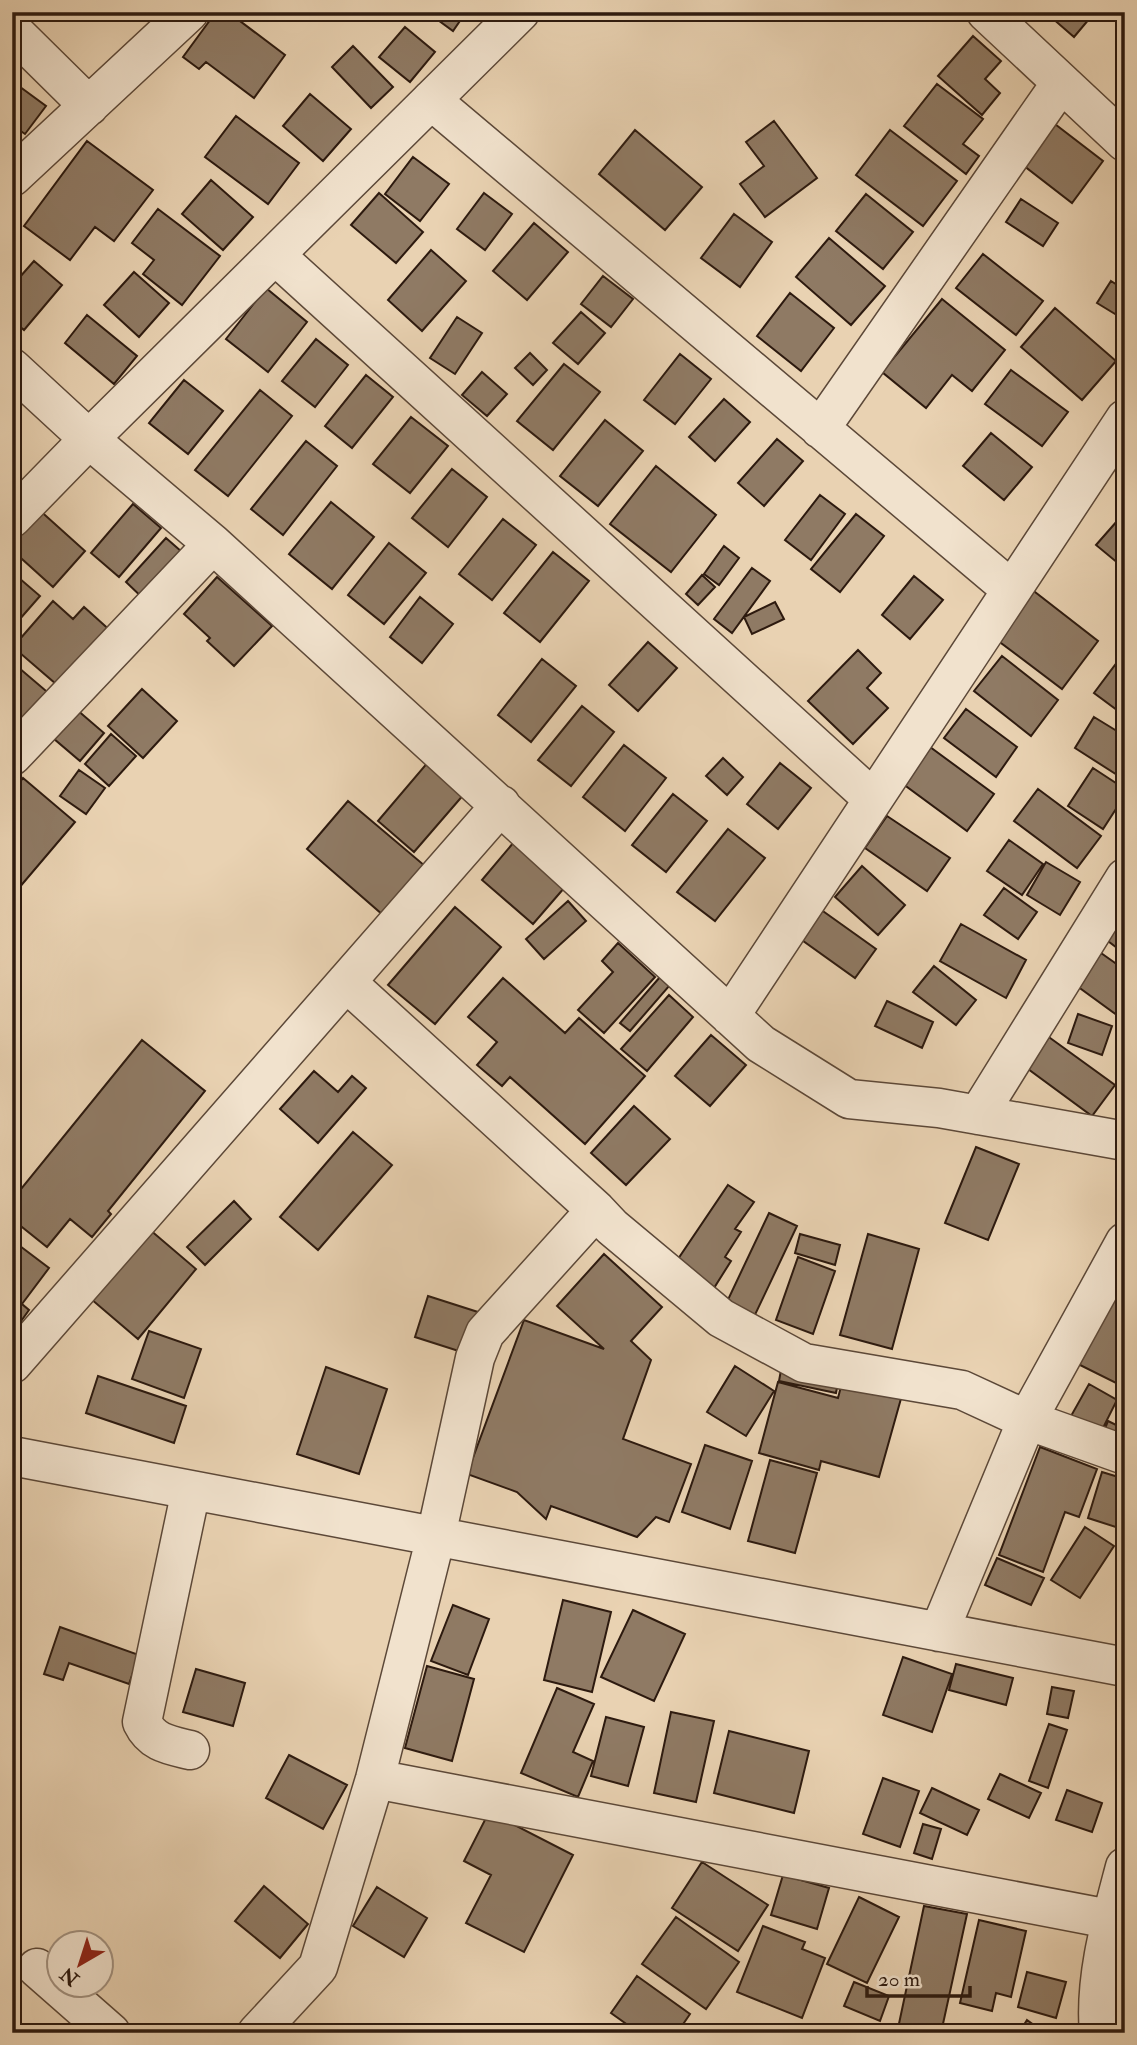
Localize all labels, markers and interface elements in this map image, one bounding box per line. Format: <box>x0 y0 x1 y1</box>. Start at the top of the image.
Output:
north arrow <box>46 1930 116 2000</box>
scale bar <box>867 1954 971 1998</box>
text: N <box>55 1961 85 1992</box>
text: 20 m <box>878 1966 920 1993</box>

